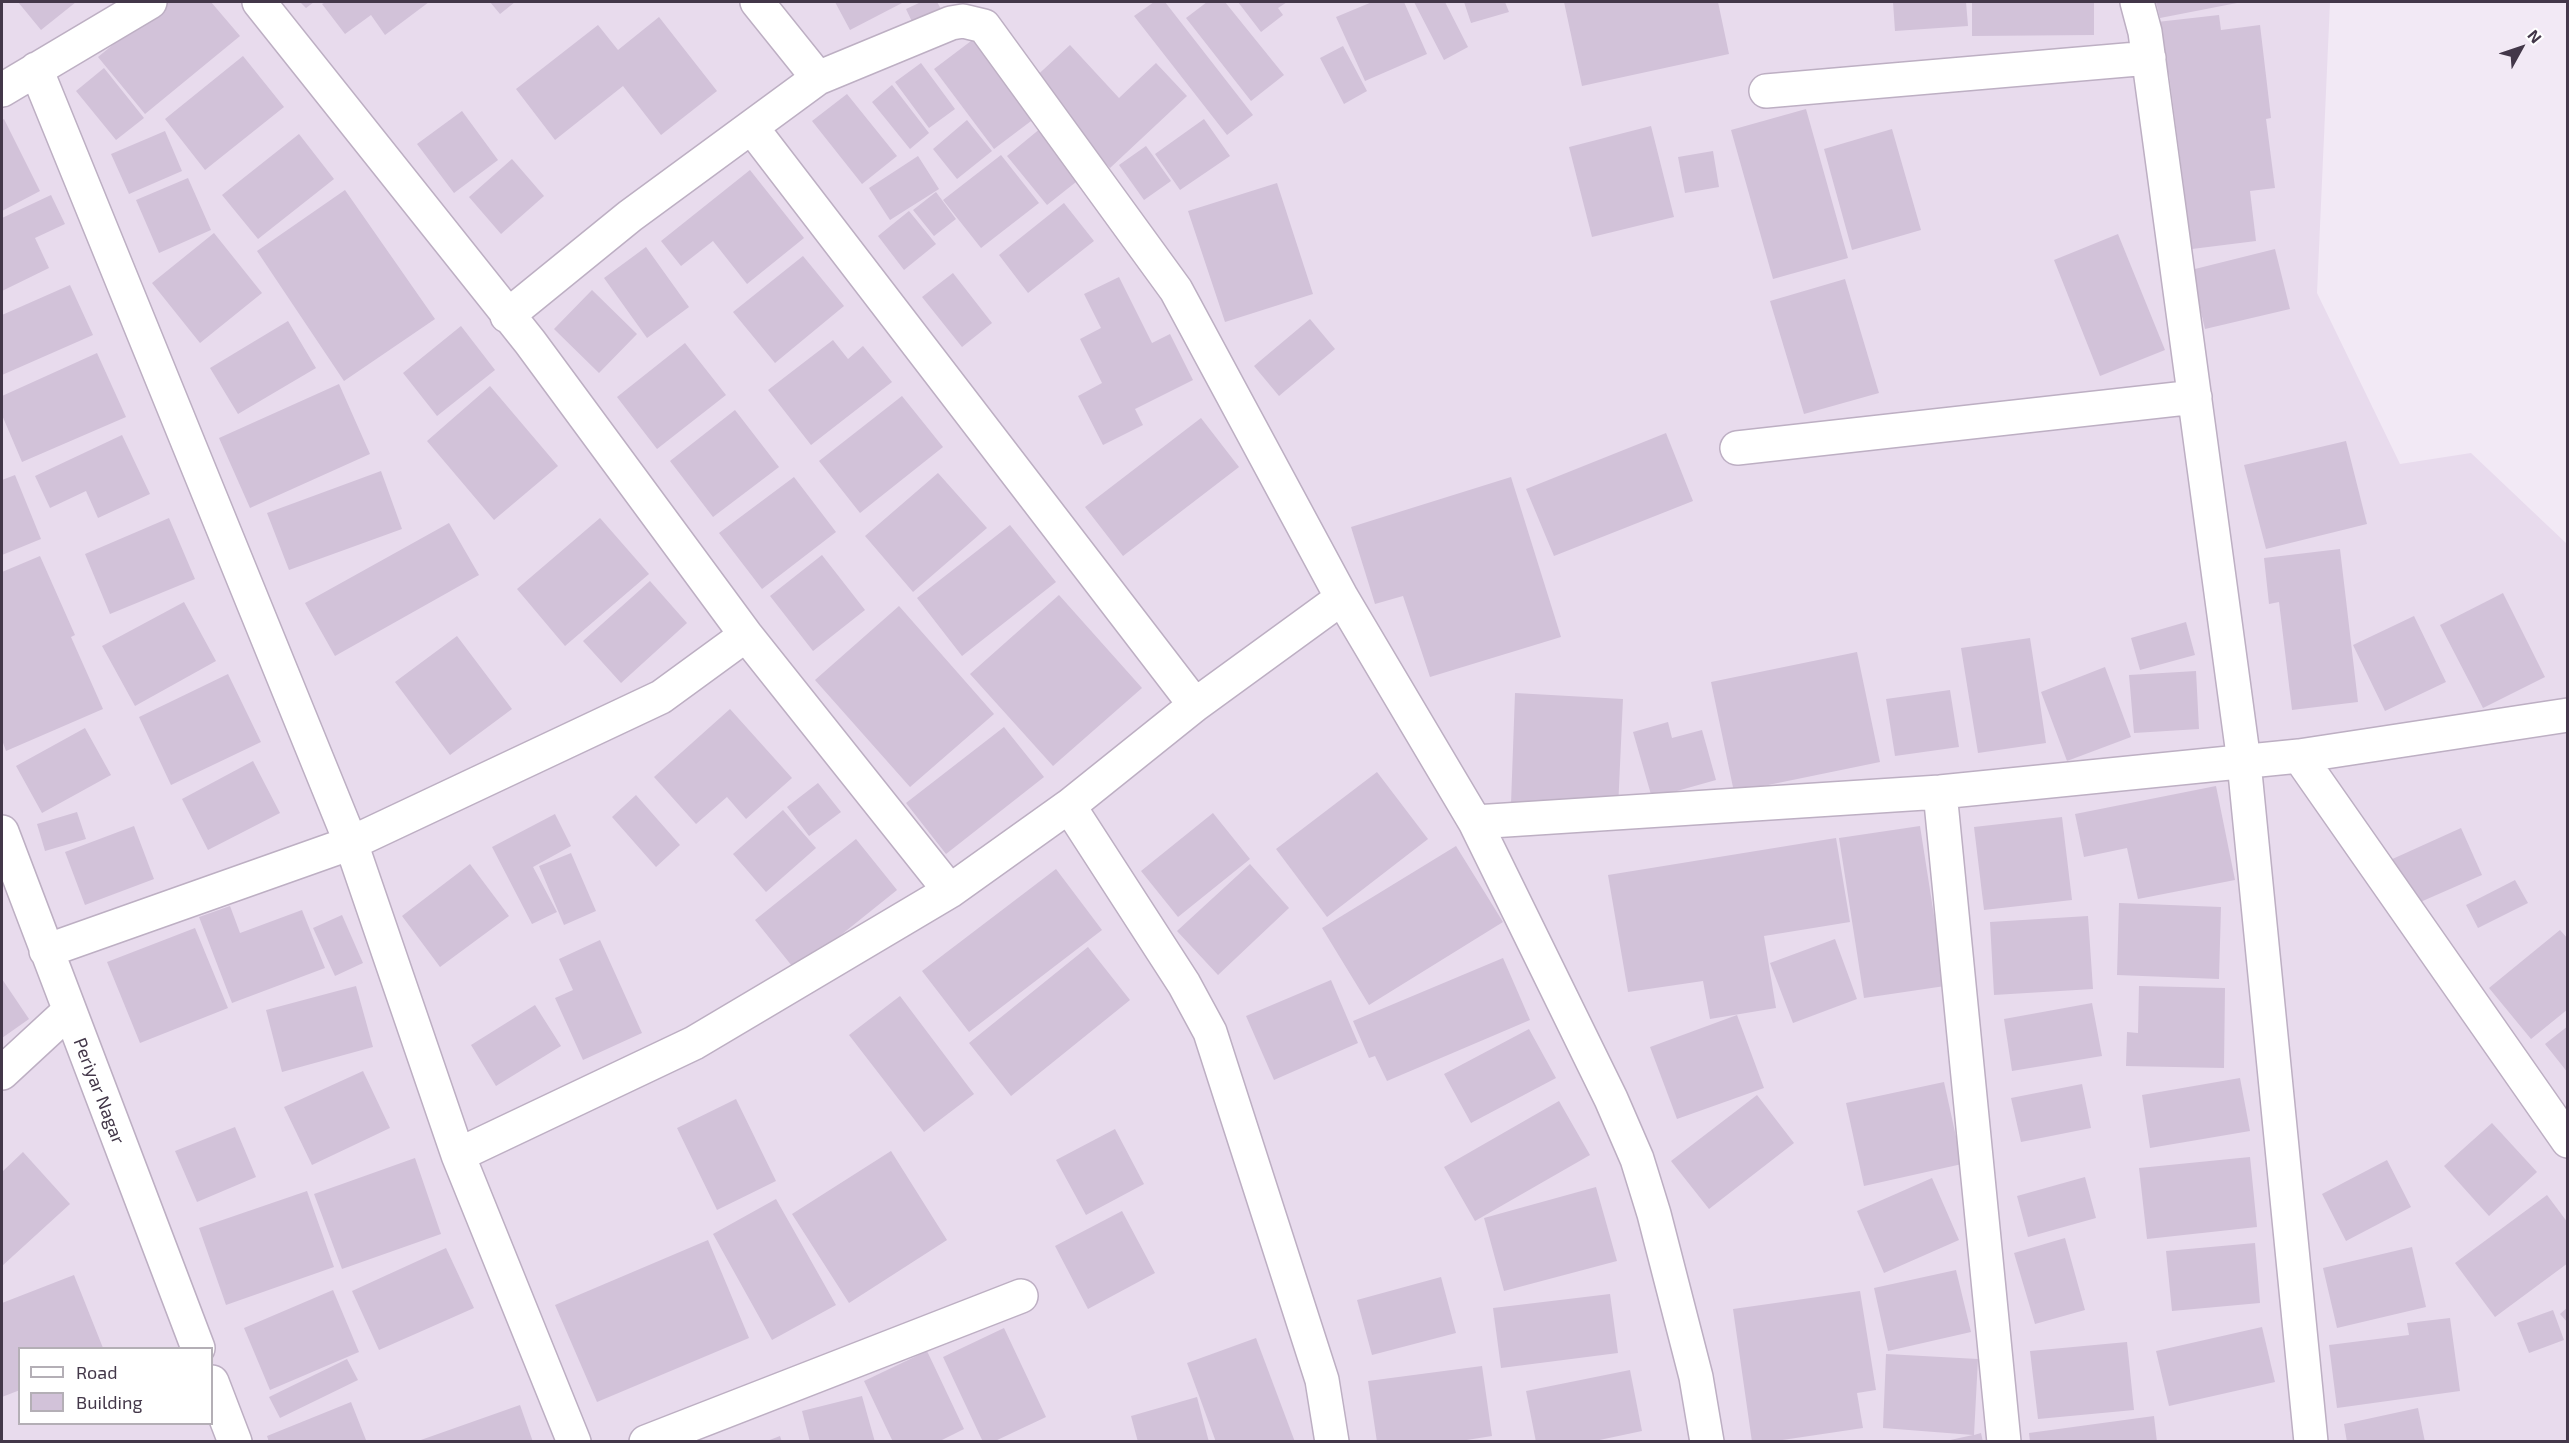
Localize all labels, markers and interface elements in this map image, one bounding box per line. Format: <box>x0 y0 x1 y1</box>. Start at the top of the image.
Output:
north arrow <box>2491 18 2551 78</box>
text: N <box>2524 26 2546 47</box>
street label: Periyar Nagar <box>69 1035 129 1147</box>
legend <box>18 1347 213 1425</box>
text: Road <box>76 1361 117 1383</box>
text: Building <box>76 1391 143 1413</box>

